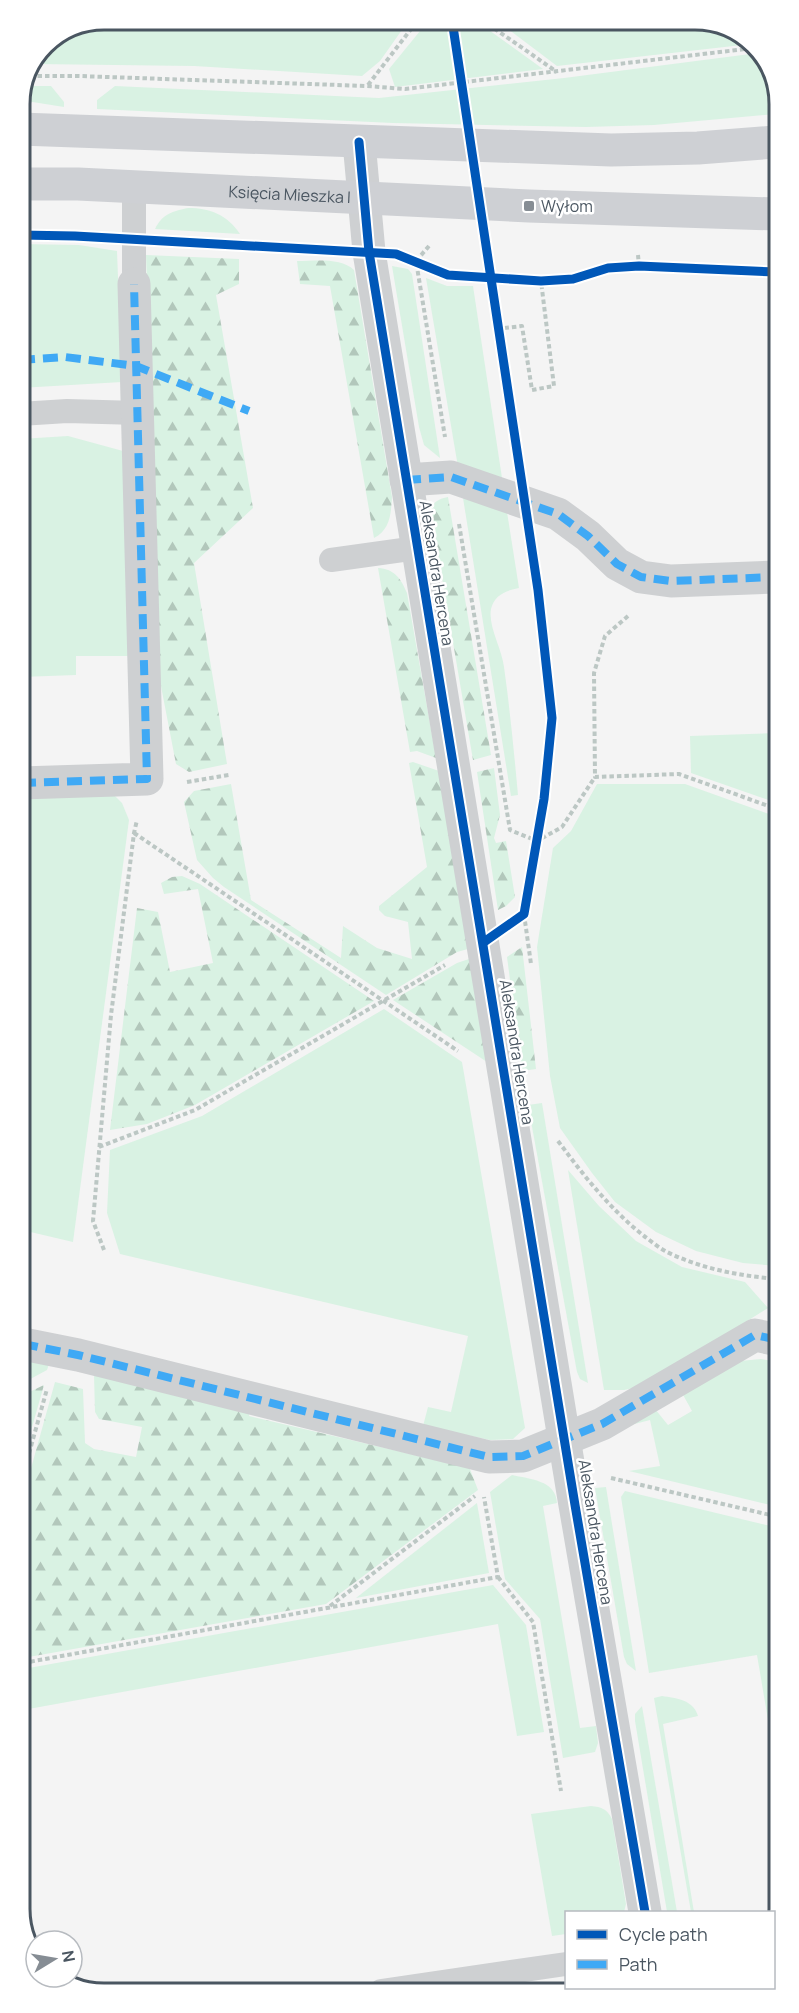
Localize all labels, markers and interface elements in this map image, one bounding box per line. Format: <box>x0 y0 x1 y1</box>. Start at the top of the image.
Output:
street label: Księcia Mieszka I <box>228 180 351 208</box>
place label: Wyłom <box>541 195 593 217</box>
marker: Wyłom <box>522 199 536 213</box>
street label: Aleksandra Hercena <box>415 499 459 647</box>
street label: Aleksandra Hercena <box>495 978 539 1126</box>
street label: Aleksandra Hercena <box>574 1458 618 1606</box>
legend <box>565 1911 775 1989</box>
text: Cycle path <box>619 1922 708 1946</box>
north arrow <box>24 1929 84 1989</box>
text: N <box>57 1948 81 1964</box>
text: Path <box>619 1952 657 1976</box>

